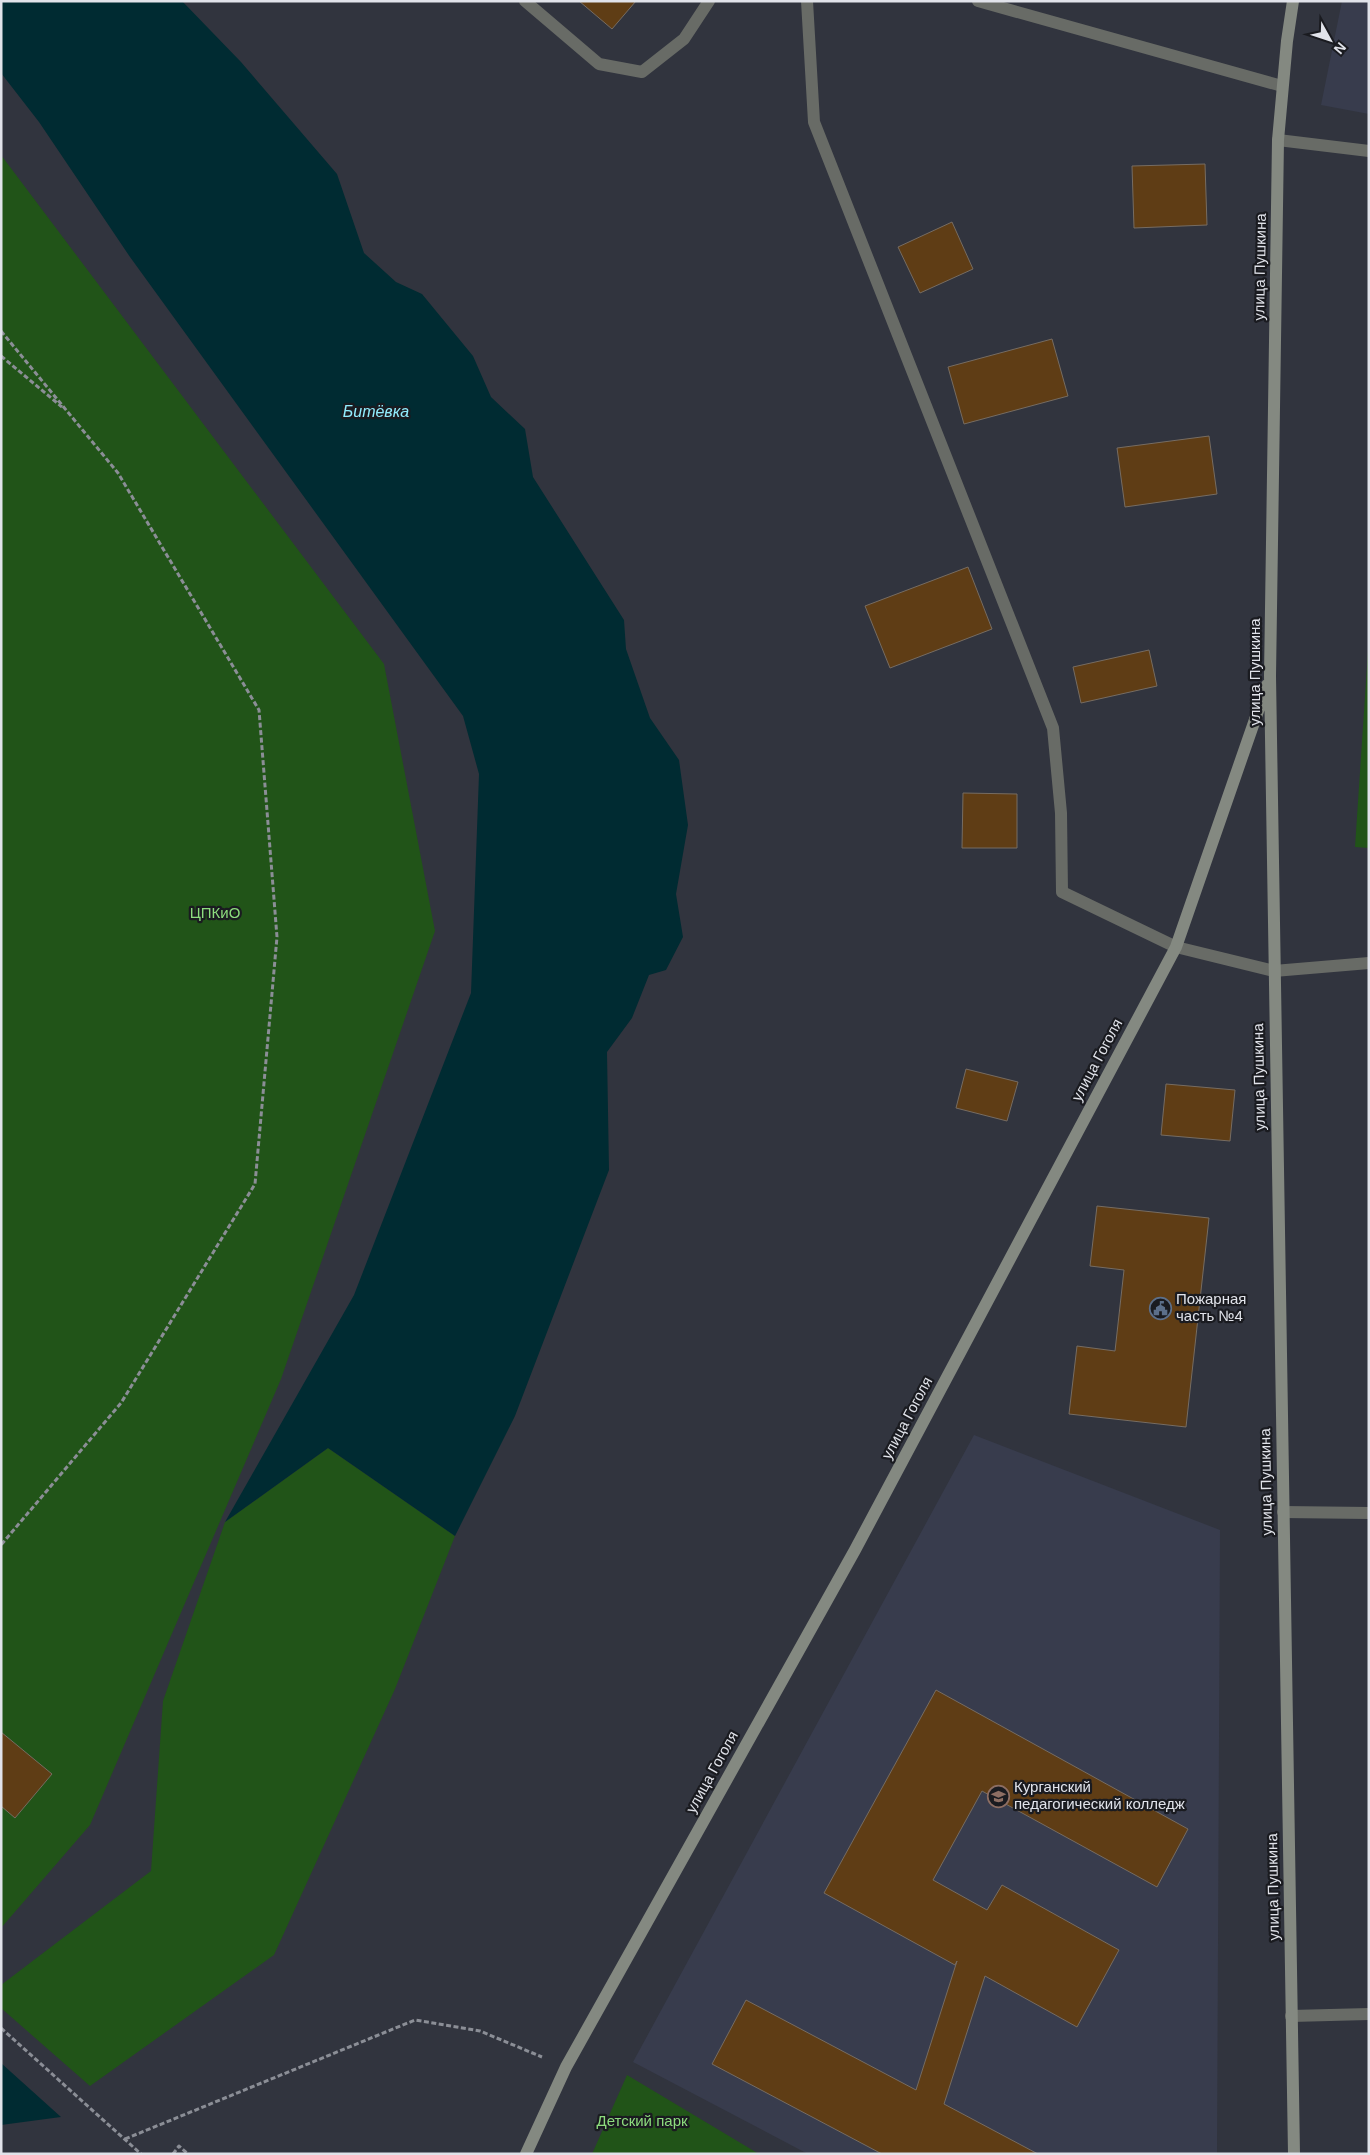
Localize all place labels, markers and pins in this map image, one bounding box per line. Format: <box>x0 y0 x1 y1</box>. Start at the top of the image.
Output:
place label: Пожарная часть №4 <box>1176 1290 1246 1324</box>
public building icon: Пожарная часть №4 <box>1148 1296 1172 1320</box>
place label: Курганский педагогический колледж <box>1014 1778 1185 1812</box>
school or university icon: Курганский педагогический колледж <box>986 1784 1010 1808</box>

